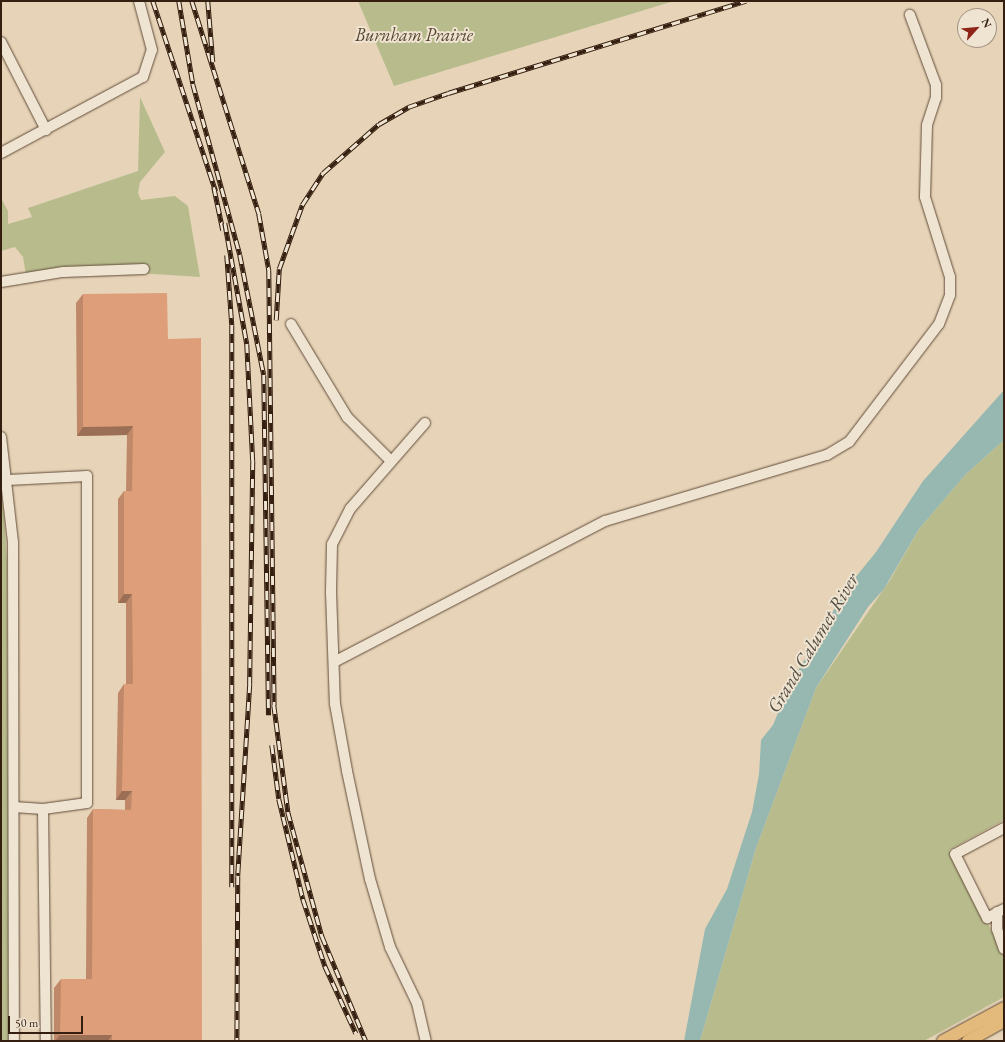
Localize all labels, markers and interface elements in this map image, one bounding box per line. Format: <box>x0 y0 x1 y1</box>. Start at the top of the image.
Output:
north arrow <box>957 8 997 48</box>
text: N <box>979 16 995 30</box>
park label: Burnham Prairie <box>355 24 473 46</box>
water label: Grand Calumet River <box>762 569 864 717</box>
scale bar <box>10 1008 85 1034</box>
text: 50 m <box>15 1015 38 1031</box>

